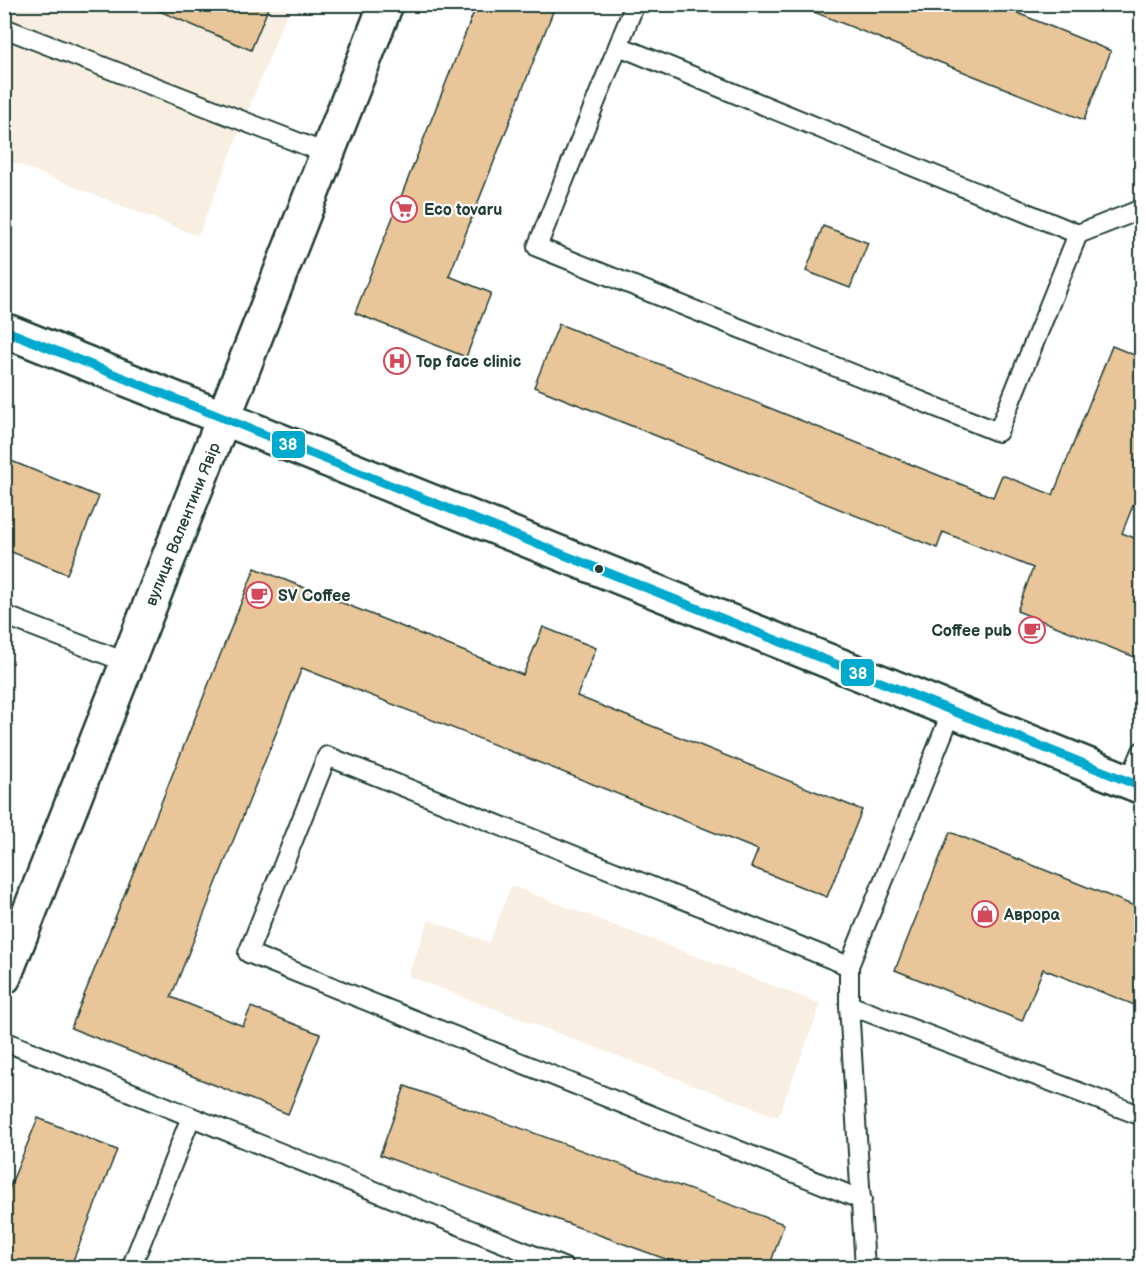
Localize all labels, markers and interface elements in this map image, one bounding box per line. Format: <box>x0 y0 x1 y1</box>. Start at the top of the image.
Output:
supermarket icon: Eco tovaru <box>389 194 419 224</box>
place label: Eco tovaru <box>424 201 502 220</box>
hospital icon: Top face clinic <box>382 346 412 376</box>
place label: Top face clinic <box>416 353 521 372</box>
line badge: 38 <box>271 430 306 459</box>
text: 38 <box>279 436 297 455</box>
street label: вулиця Валентини Явір <box>142 440 225 609</box>
unlabelled marker <box>593 563 605 575</box>
cafe icon: SV Coffee <box>244 580 274 610</box>
place label: SV Coffee <box>278 587 350 606</box>
cafe icon: Coffee pub <box>1017 615 1047 645</box>
place label: Coffee pub <box>932 622 1013 641</box>
line badge: 38 <box>840 658 875 687</box>
text: 38 <box>849 665 867 684</box>
shop icon: Аврора <box>970 899 1000 929</box>
place label: Аврора <box>1003 906 1060 925</box>

